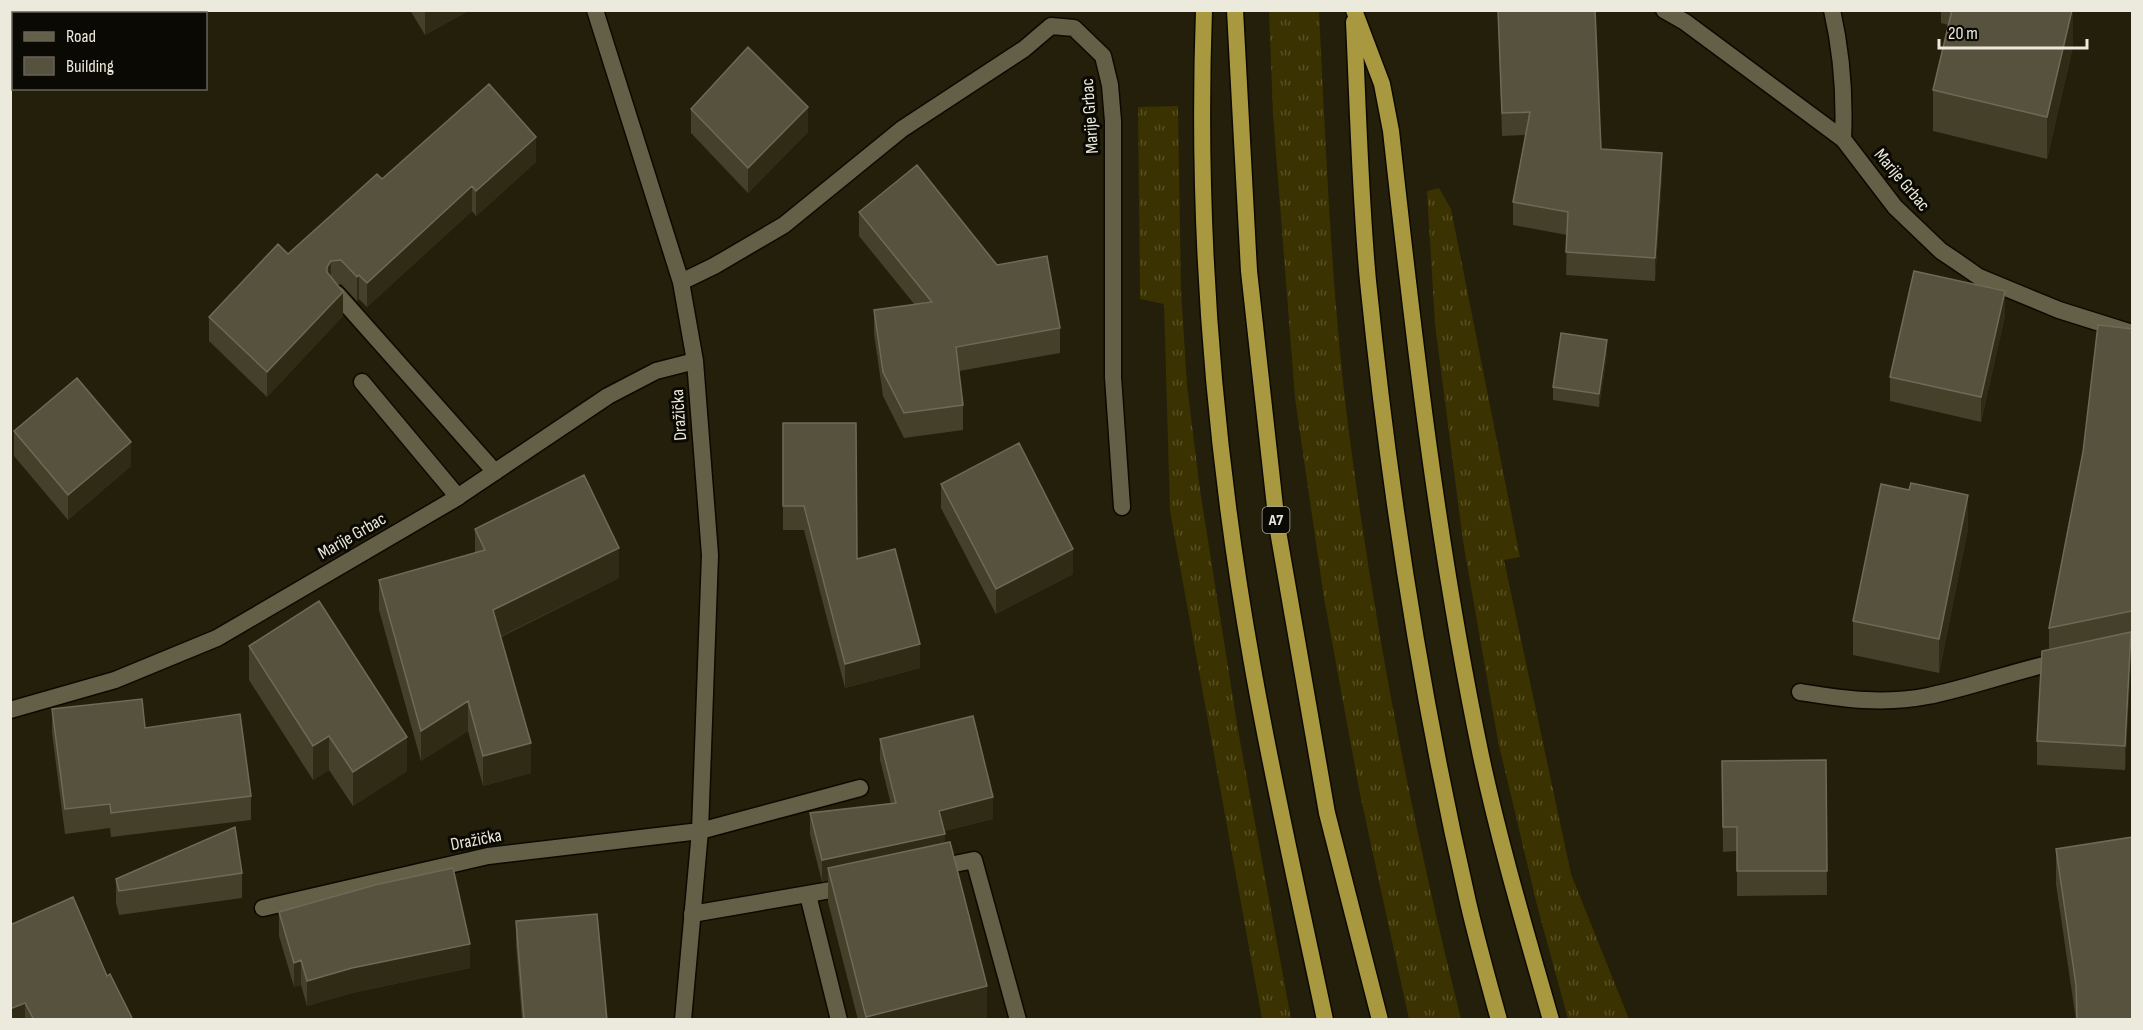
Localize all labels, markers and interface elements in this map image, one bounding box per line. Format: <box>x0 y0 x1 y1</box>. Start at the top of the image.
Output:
legend <box>12 12 207 90</box>
scale bar <box>1939 12 2088 50</box>
text: 20 m <box>1948 23 1978 44</box>
text: Road <box>66 26 96 47</box>
text: Building <box>66 56 114 77</box>
street label: Marije Grbac <box>1077 78 1103 154</box>
street label: Marije Grbac <box>1870 144 1934 216</box>
street label: Dražička <box>667 389 691 441</box>
road number: A7 <box>1262 507 1290 533</box>
street label: Marije Grbac <box>314 508 390 564</box>
street label: Dražička <box>449 825 503 855</box>

